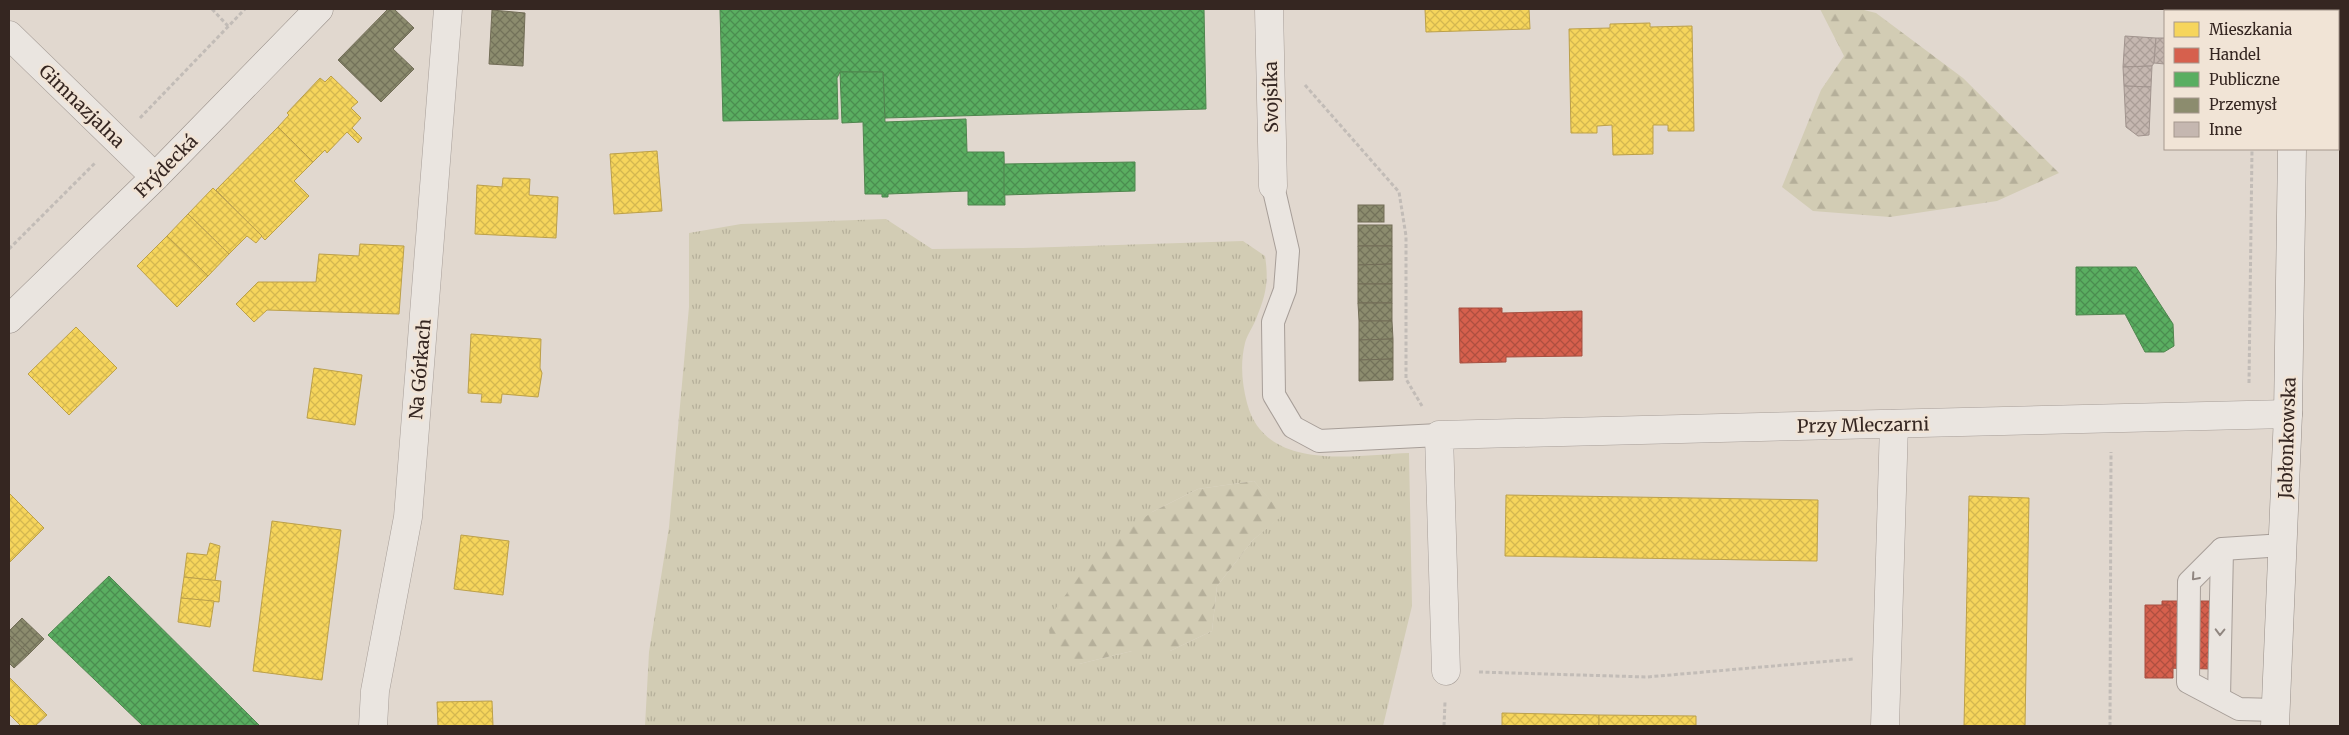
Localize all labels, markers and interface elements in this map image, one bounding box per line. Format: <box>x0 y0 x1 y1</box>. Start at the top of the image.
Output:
legend <box>2164 10 2339 150</box>
text: Mieszkania <box>2209 20 2292 39</box>
text: Handel <box>2209 45 2261 64</box>
street label: Gimnazjalna <box>34 59 130 153</box>
street label: Svojsíka <box>1259 61 1283 133</box>
text: Publiczne <box>2209 70 2280 89</box>
text: Przemysł <box>2209 95 2277 114</box>
text: Inne <box>2209 120 2242 139</box>
street label: Frýdecká <box>130 129 203 202</box>
street label: Na Górkach <box>404 318 436 420</box>
street label: Jabłonkowska <box>2273 376 2301 500</box>
street label: Przy Mleczarni <box>1797 412 1929 438</box>
one-way arrow <box>2191 571 2200 580</box>
one-way arrow <box>2215 629 2225 637</box>

